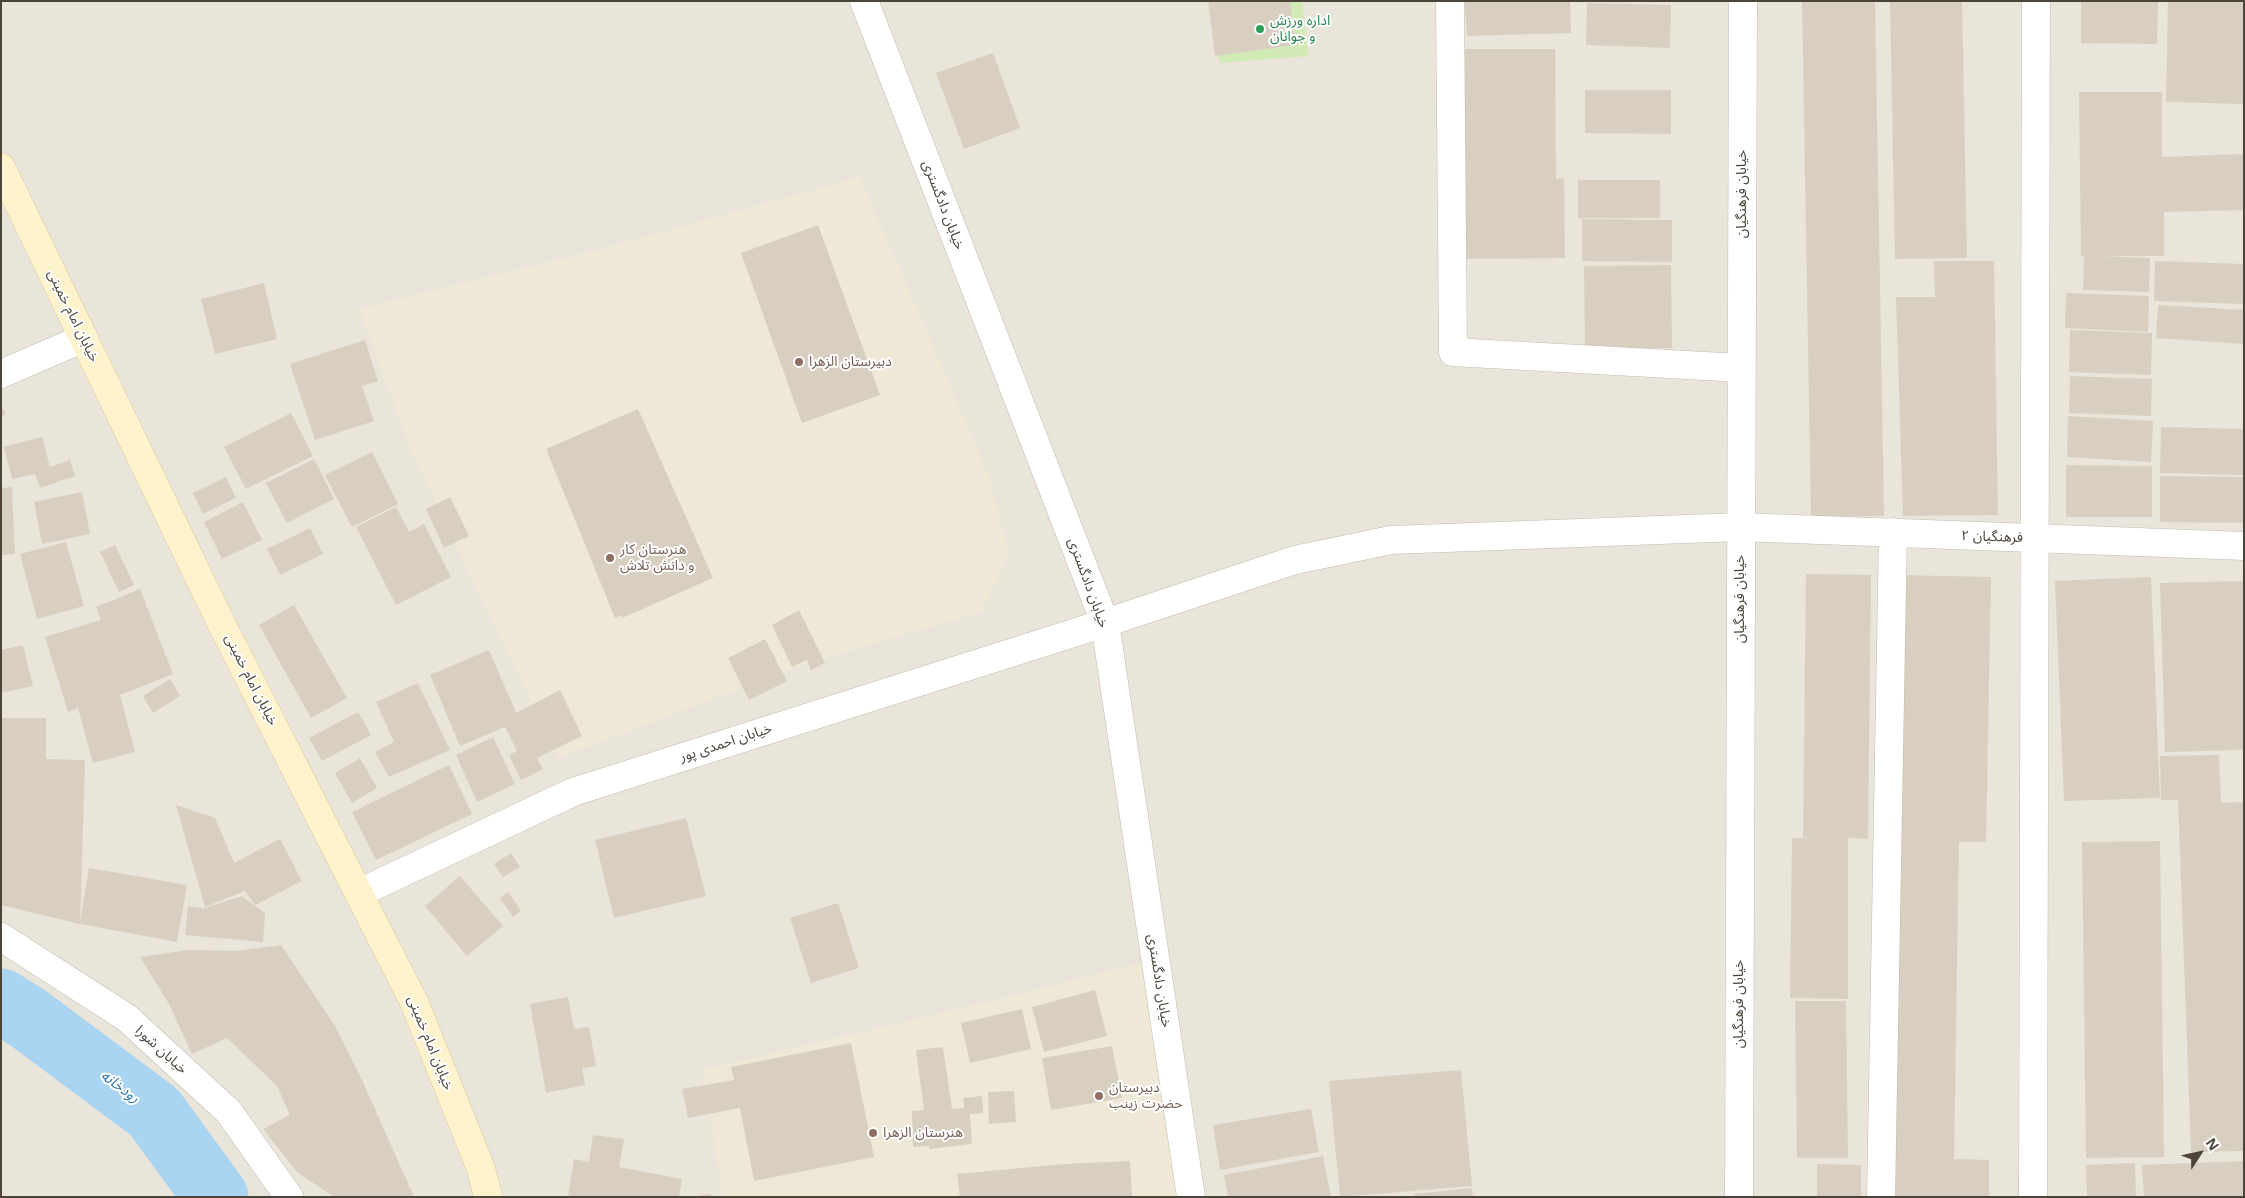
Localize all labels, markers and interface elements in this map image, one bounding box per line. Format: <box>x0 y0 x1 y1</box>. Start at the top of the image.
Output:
place label: اداره ورزش و جوانان <box>1270 13 1330 46</box>
marker: اداره ورزش و جوانان <box>1254 23 1266 35</box>
street label: خیابان فرهنگیان <box>1734 150 1750 238</box>
street label: خیابان دادگستری <box>918 158 968 252</box>
street label: خیابان امام خمینی <box>43 267 103 365</box>
place label: دبیرستان الزهرا <box>809 354 892 370</box>
marker: دبیرستان الزهرا <box>793 356 805 368</box>
street label: فرهنگیان ۲ <box>1961 528 2023 546</box>
street label: خیابان دادگستری <box>1064 536 1112 630</box>
place label: هنرستان کار و دانش تلاش <box>620 542 695 574</box>
marker: هنرستان کار و دانش تلاش <box>604 552 616 564</box>
street label: خیابان فرهنگیان <box>1732 555 1748 643</box>
street label: خیابان امام خمینی <box>221 631 281 729</box>
street label: خیابان احمدی پور <box>678 720 774 766</box>
street label: خیابان دادگستری <box>1143 933 1175 1029</box>
street label: خیابان فرهنگیان <box>1731 960 1747 1048</box>
street label: خیابان امام خمینی <box>403 993 457 1093</box>
street label: خیابان شورا <box>131 1022 191 1078</box>
water label: رودخانه <box>97 1067 143 1107</box>
place label: دبیرستان حضرت زینب <box>1109 1080 1183 1112</box>
marker: دبیرستان حضرت زینب <box>1093 1090 1105 1102</box>
place label: هنرستان الزهرا <box>883 1125 963 1141</box>
marker: هنرستان الزهرا <box>867 1127 879 1139</box>
north arrow <box>2175 1128 2225 1178</box>
text: N <box>2202 1134 2224 1154</box>

